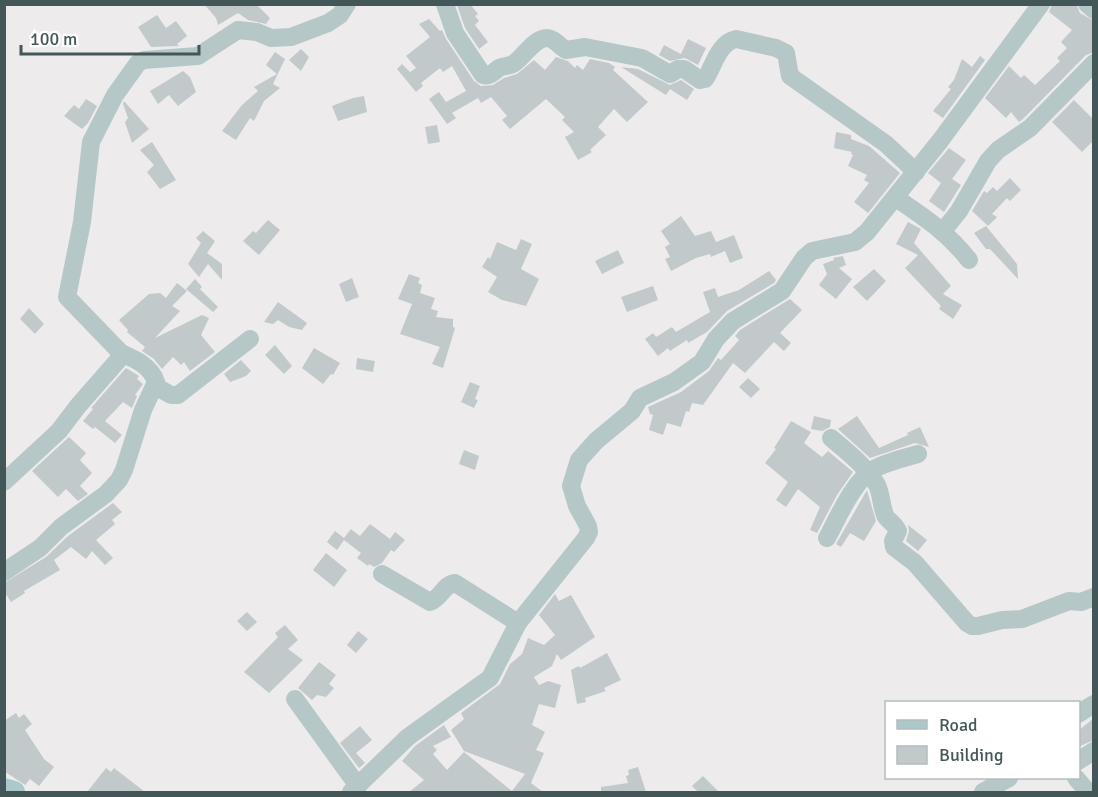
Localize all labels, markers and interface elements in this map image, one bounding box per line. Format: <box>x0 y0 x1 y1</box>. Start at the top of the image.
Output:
scale bar <box>21 18 200 56</box>
text: 100 m <box>30 28 77 50</box>
legend <box>885 701 1080 779</box>
text: Road <box>939 714 978 736</box>
text: Building <box>939 744 1003 766</box>

